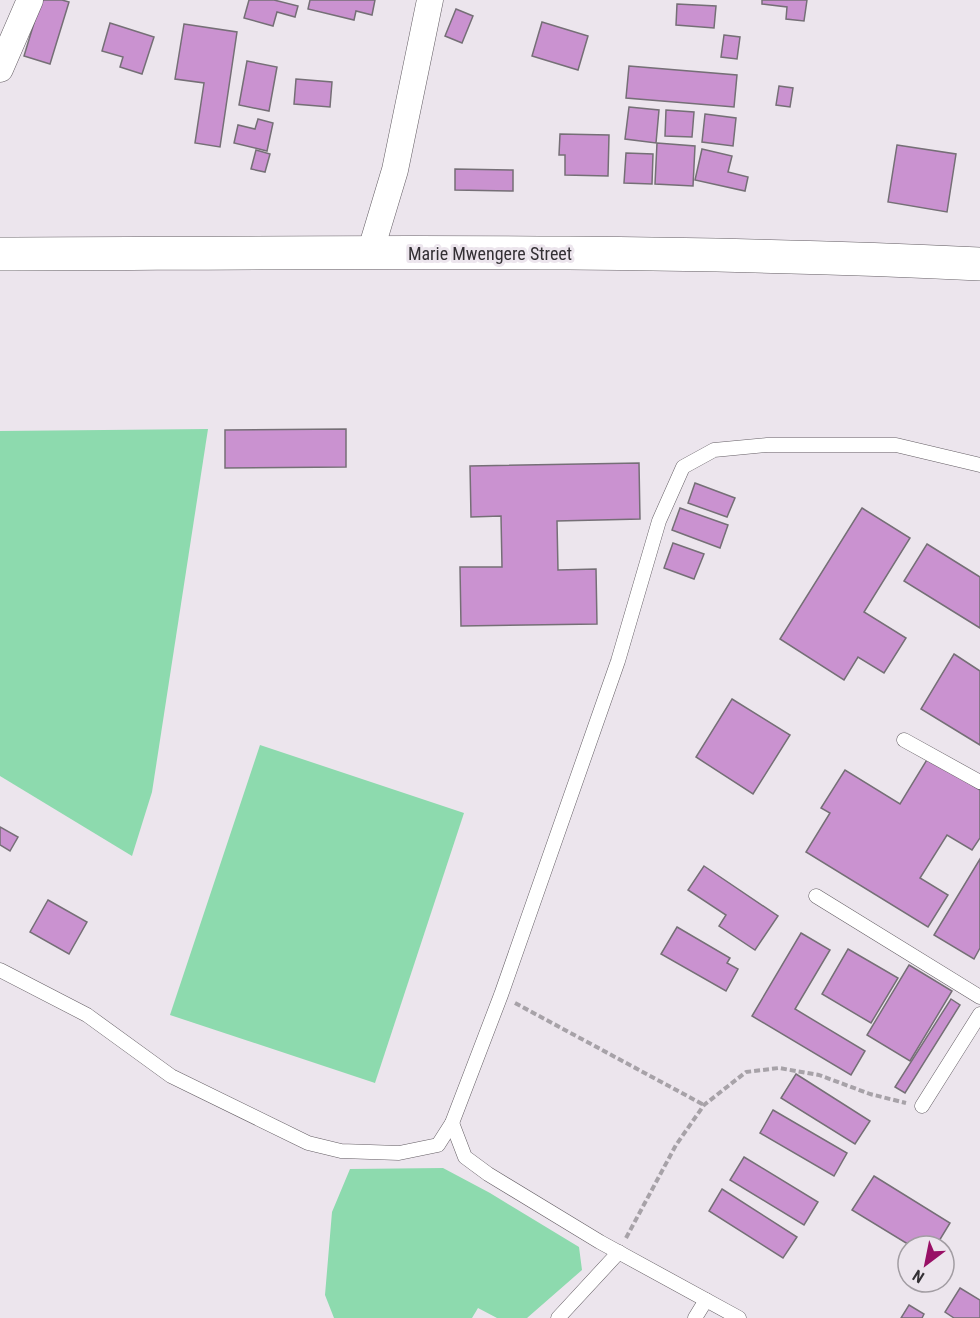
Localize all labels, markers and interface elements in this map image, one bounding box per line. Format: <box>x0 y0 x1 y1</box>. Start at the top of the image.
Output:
street label: Marie Mwengere Street <box>408 243 572 264</box>
north arrow <box>896 1234 956 1294</box>
text: N <box>909 1266 928 1287</box>

